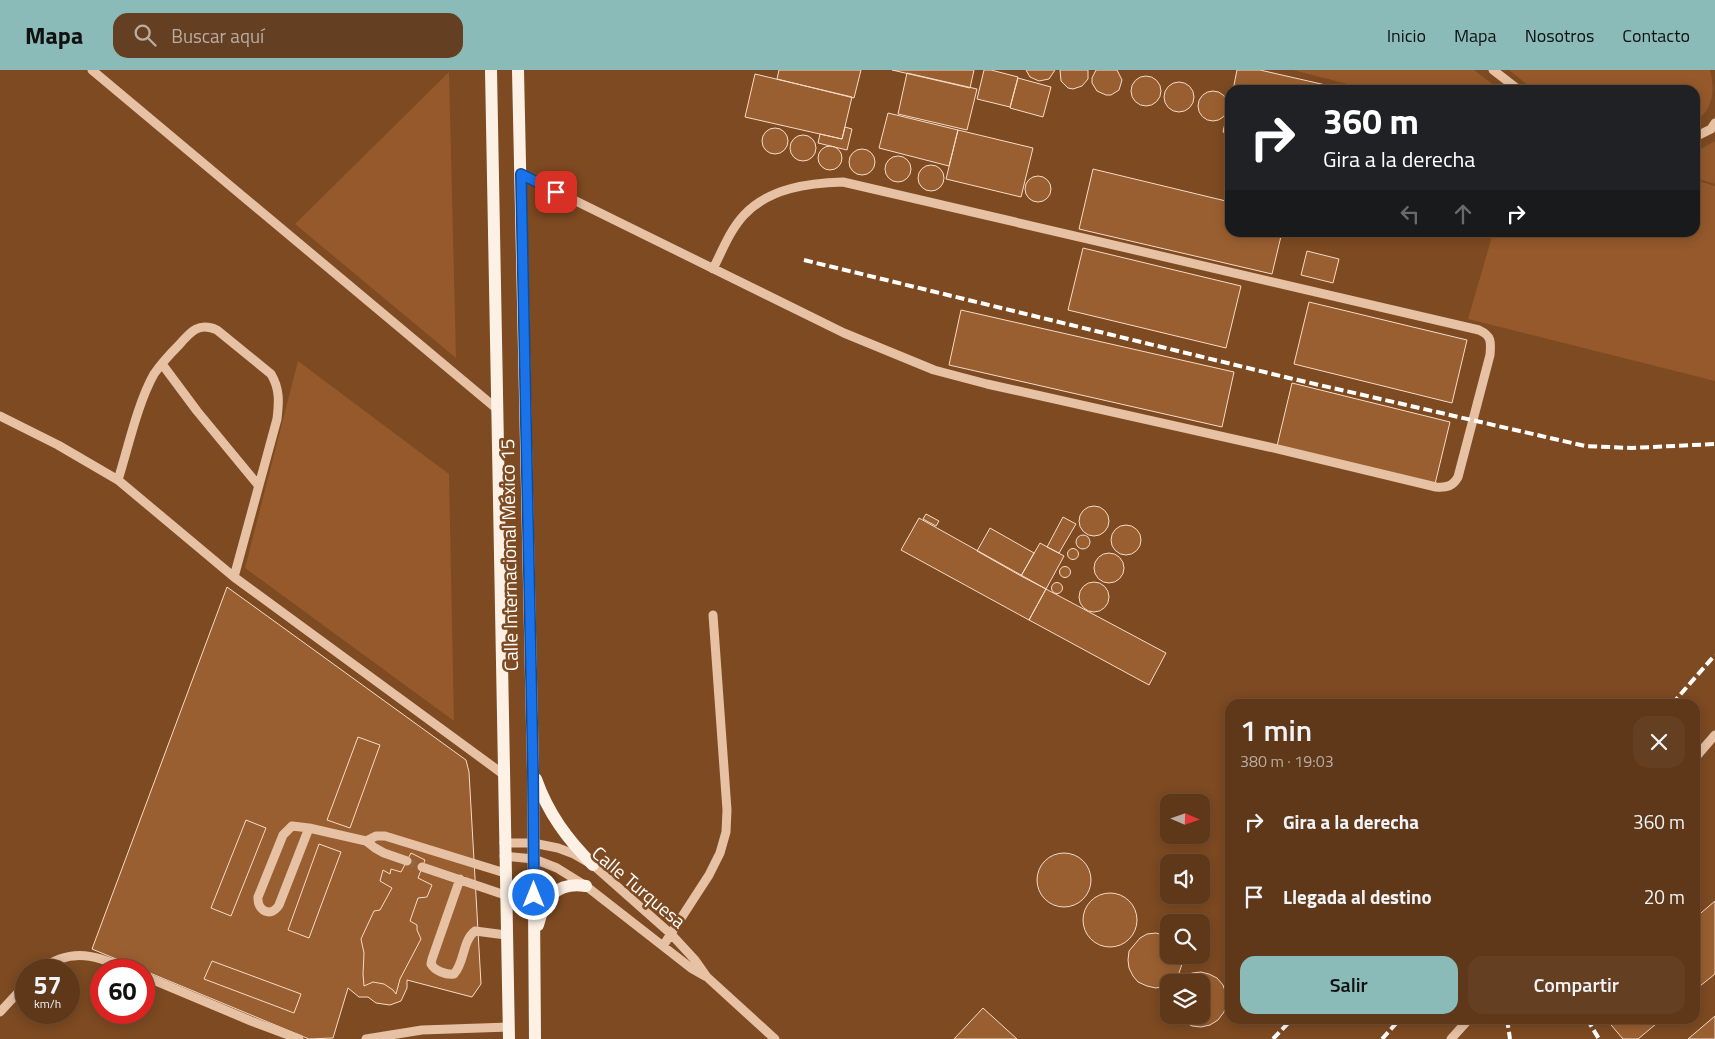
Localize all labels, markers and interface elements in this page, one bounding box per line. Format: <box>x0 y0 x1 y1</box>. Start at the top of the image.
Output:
search box <box>113 13 463 58</box>
text: Mapa <box>25 17 83 53</box>
icon: search <box>131 21 159 49</box>
text: Buscar aquí <box>171 21 264 50</box>
text: Inicio <box>1387 22 1426 49</box>
text: Mapa <box>1454 22 1497 49</box>
text: Nosotros <box>1525 22 1594 49</box>
text: Contacto <box>1622 22 1690 49</box>
text: 360 m <box>1323 94 1419 148</box>
icon: right <box>1240 105 1305 170</box>
text: Gira a la derecha <box>1323 142 1475 176</box>
pin <box>535 171 577 213</box>
icon: arrive <box>542 178 570 206</box>
icon: left <box>1396 200 1424 228</box>
icon: ahead <box>1449 200 1477 228</box>
icon: right <box>1502 200 1530 228</box>
street label: Calle Internacional México 15 <box>492 439 525 671</box>
text: 1 min <box>1240 707 1312 753</box>
button: close <box>1633 716 1685 768</box>
text: 380 m · 19:03 <box>1240 749 1334 773</box>
north arrow <box>1160 794 1210 844</box>
map controls <box>1160 794 1210 1024</box>
text: Gira a la derecha <box>1283 807 1419 836</box>
text: 360 m <box>1633 807 1685 836</box>
icon: right <box>1240 808 1268 836</box>
street label: Calle Turquesa <box>586 838 693 935</box>
button: sound <box>1160 854 1210 904</box>
position arrow <box>507 868 559 920</box>
text: Llegada al destino <box>1283 882 1432 911</box>
text: 20 m <box>1644 882 1685 911</box>
icon: arrive <box>1240 883 1268 911</box>
button: search <box>1160 914 1210 964</box>
button: Salir <box>1240 956 1458 1014</box>
button: Compartir <box>1468 956 1685 1014</box>
speed limit sign: 60 <box>90 959 155 1024</box>
text: 57 <box>33 966 62 1004</box>
button: layers <box>1160 974 1210 1024</box>
text: km/h <box>34 994 61 1013</box>

